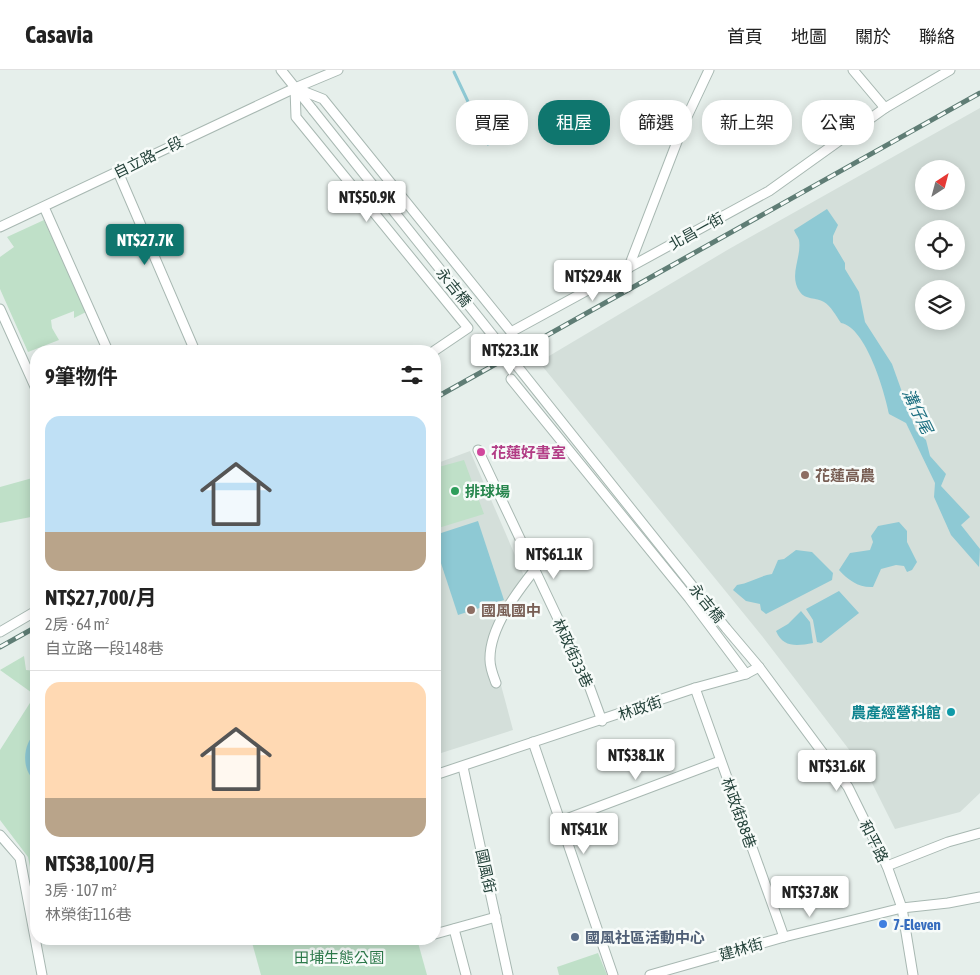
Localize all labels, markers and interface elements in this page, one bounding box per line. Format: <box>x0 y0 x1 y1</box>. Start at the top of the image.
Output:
text: Casavia <box>25 21 93 48</box>
text: 首頁 <box>727 26 763 47</box>
text: 地圖 <box>791 26 827 47</box>
text: 關於 <box>855 26 891 47</box>
text: 聯絡 <box>919 26 955 47</box>
chip: 買屋 <box>456 100 528 145</box>
chip: 租屋 <box>538 100 610 145</box>
chip: 篩選 <box>620 100 692 145</box>
chip: 新上架 <box>702 100 792 145</box>
chip: 公寓 <box>802 100 874 145</box>
street label: 自立路一段 <box>111 133 185 181</box>
north arrow <box>915 160 965 210</box>
map controls <box>915 160 965 330</box>
pin: NT$50.9K <box>315 180 419 223</box>
text: NT$50.9K <box>339 188 395 206</box>
street label: 北昌一街 <box>666 209 726 253</box>
button: locate <box>915 220 965 270</box>
pin: NT$27.7K <box>93 224 197 266</box>
text: NT$27.7K <box>117 231 173 249</box>
pin: NT$29.4K <box>541 260 645 302</box>
street label: 永吉橋 <box>433 264 475 310</box>
text: NT$29.4K <box>565 267 621 285</box>
button: layers <box>915 280 965 330</box>
pin: NT$23.1K <box>458 334 562 376</box>
text: NT$23.1K <box>482 341 538 359</box>
icon: filters <box>398 361 426 389</box>
text: 9筆物件 <box>45 364 118 388</box>
water label: 溝仔尾 <box>899 385 937 438</box>
place label: 花蓮好書室 <box>491 444 566 461</box>
marker: 花蓮好書室 <box>475 446 487 458</box>
icon: home <box>191 449 281 539</box>
place label: 花蓮高農 <box>815 467 875 484</box>
marker: 花蓮高農 <box>799 469 811 481</box>
place label: 排球場 <box>465 483 510 500</box>
marker: 排球場 <box>449 485 461 497</box>
pin: NT$61.1K <box>502 538 606 580</box>
text: NT$61.1K <box>526 545 582 563</box>
street label: 永吉橋 <box>686 580 728 626</box>
text: NT$27,700/月 <box>45 585 157 609</box>
place label: 國風國中 <box>481 602 541 619</box>
marker: 國風國中 <box>465 604 477 616</box>
text: 2房 · 64 m² <box>45 615 110 633</box>
street label: 林政街33巷 <box>550 616 596 690</box>
text: 自立路一段148巷 <box>45 639 164 657</box>
street label: 林政街 <box>616 693 664 723</box>
place label: 農產經營科館 <box>851 704 941 721</box>
marker: 農產經營科館 <box>945 706 957 718</box>
icon: home <box>191 714 281 804</box>
pin: NT$38.1K <box>584 738 688 781</box>
text: NT$38.1K <box>608 746 664 764</box>
pin: NT$31.6K <box>785 750 889 792</box>
text: NT$31.6K <box>809 757 865 775</box>
street label: 林政街88巷 <box>718 775 760 851</box>
pin: NT$41K <box>543 812 625 855</box>
street label: 和平路 <box>856 817 892 865</box>
text: NT$41K <box>561 820 607 838</box>
street label: 國風街 <box>473 847 499 895</box>
text: NT$38,100/月 <box>45 851 157 875</box>
pin: NT$37.8K <box>758 876 862 918</box>
text: 3房 · 107 m² <box>45 881 117 899</box>
text: NT$37.8K <box>782 883 838 901</box>
text: 林榮街116巷 <box>45 905 132 923</box>
place label: 7-Eleven <box>893 916 941 933</box>
marker: 7-Eleven <box>877 918 889 930</box>
place label: 國風社區活動中心 <box>585 929 705 946</box>
marker: 國風社區活動中心 <box>569 931 581 943</box>
street label: 建林街 <box>717 935 765 963</box>
park label: 田埔生態公園 <box>294 949 384 966</box>

